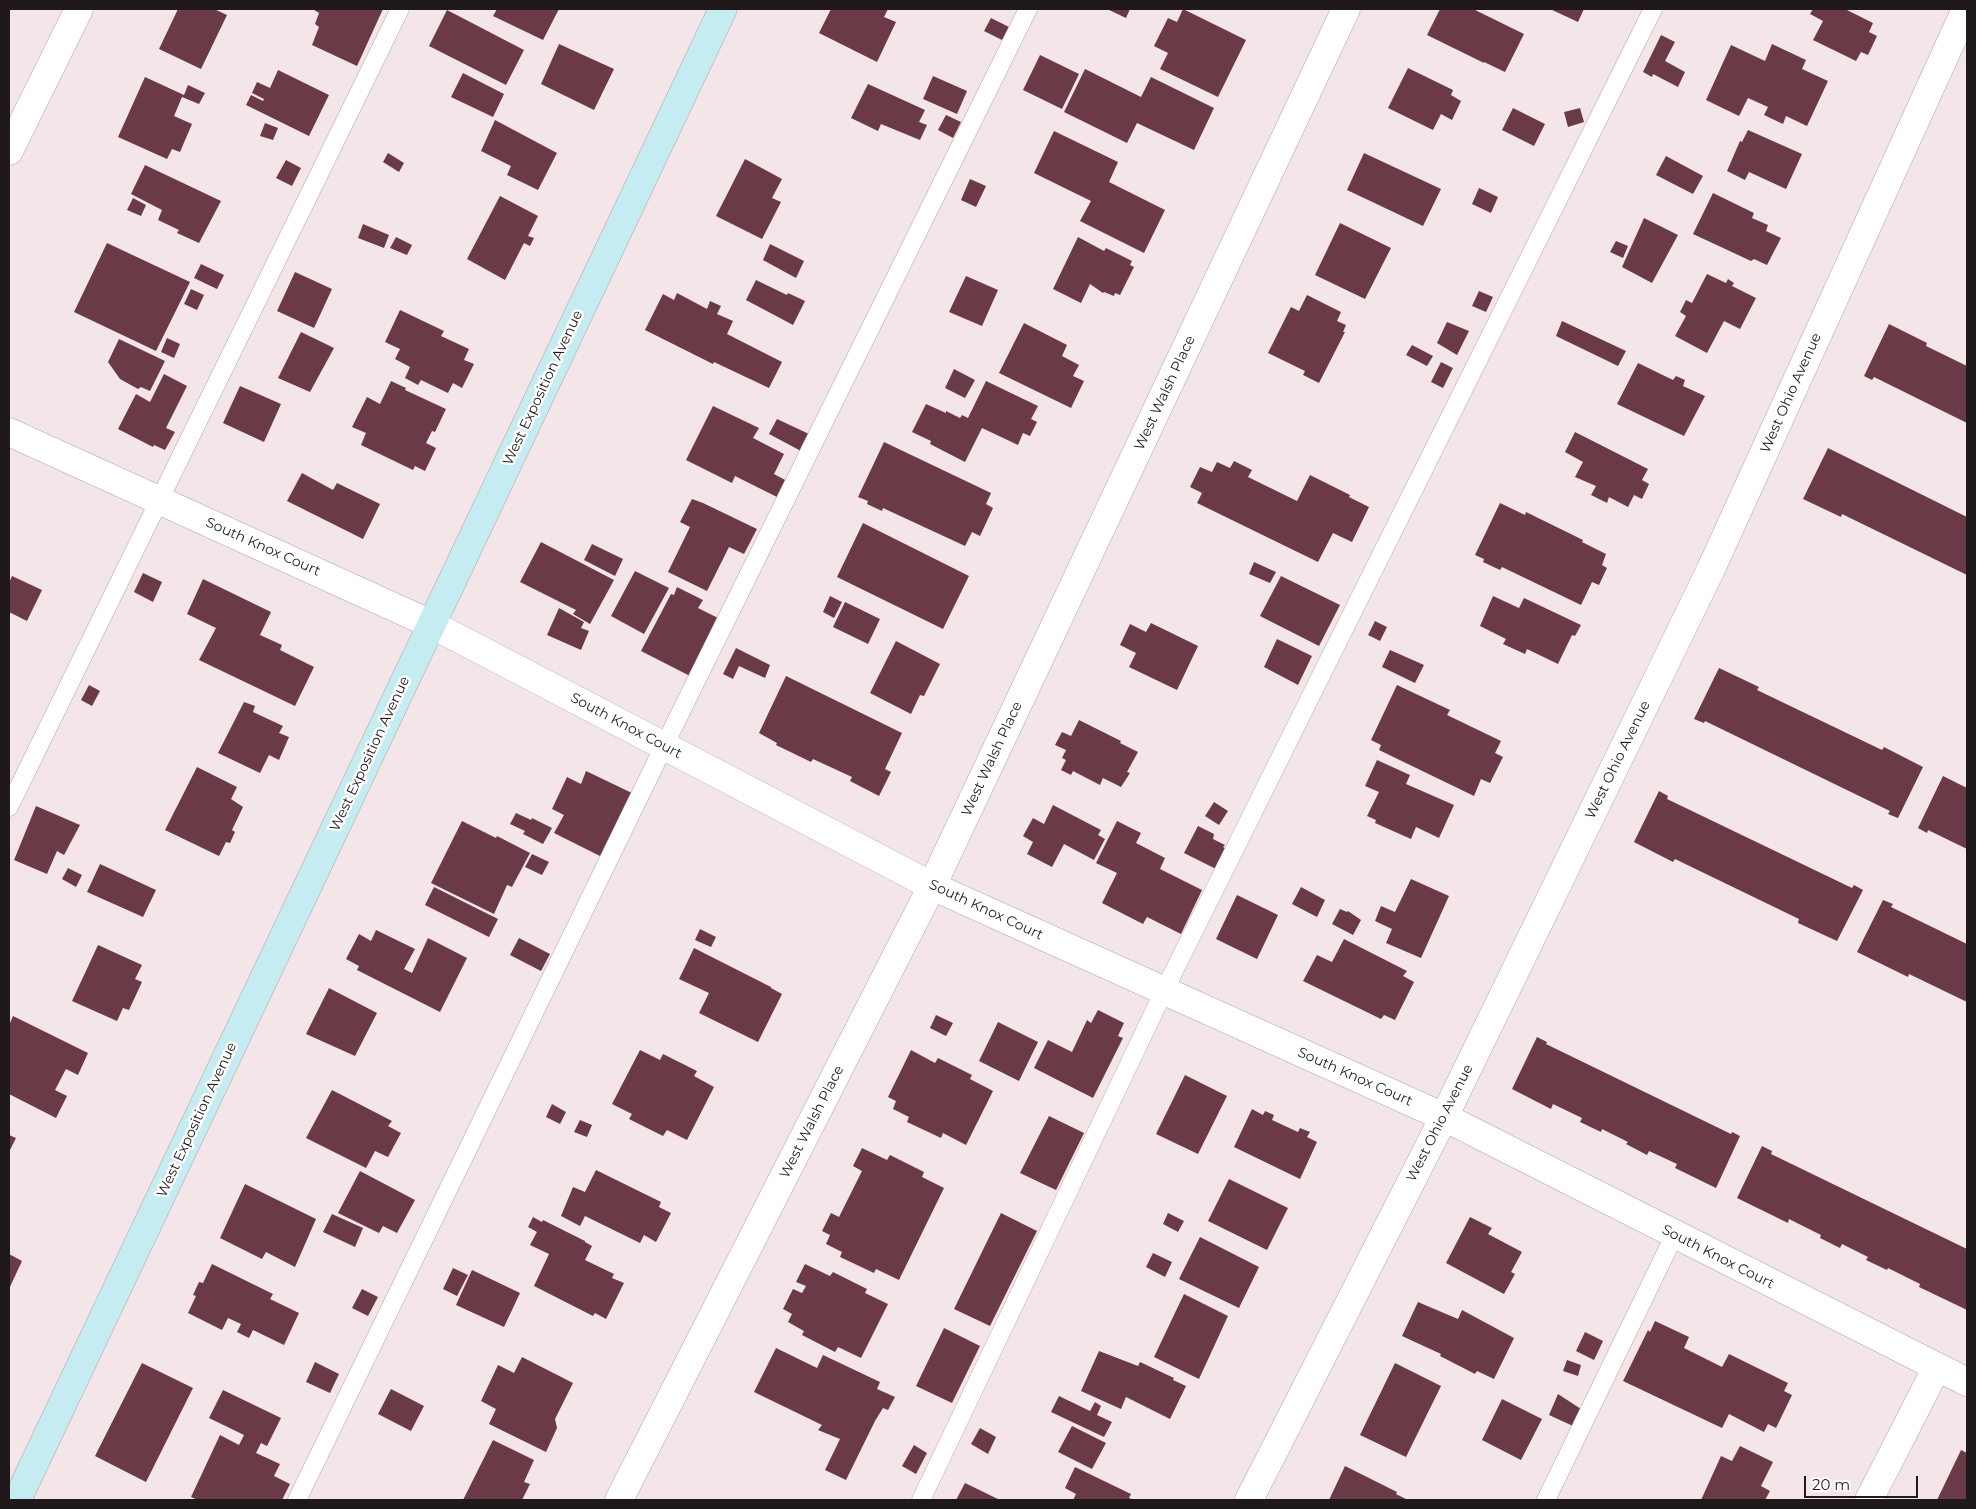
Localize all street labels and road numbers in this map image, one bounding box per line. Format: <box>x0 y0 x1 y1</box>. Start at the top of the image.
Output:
street label: West Exposition Avenue <box>500 308 586 468</box>
street label: West Ohio Avenue <box>1757 330 1825 456</box>
street label: West Walsh Place <box>1131 333 1199 453</box>
street label: South Knox Court <box>203 514 323 580</box>
street label: West Exposition Avenue <box>327 674 413 834</box>
street label: South Knox Court <box>567 690 685 762</box>
street label: West Ohio Avenue <box>1582 698 1654 822</box>
street label: West Walsh Place <box>958 699 1026 819</box>
street label: South Knox Court <box>926 876 1046 944</box>
street label: West Exposition Avenue <box>154 1040 240 1200</box>
street label: South Knox Court <box>1295 1044 1415 1110</box>
street label: West Ohio Avenue <box>1403 1061 1477 1185</box>
street label: West Walsh Place <box>776 1063 848 1181</box>
street label: South Knox Court <box>1659 1221 1777 1293</box>

